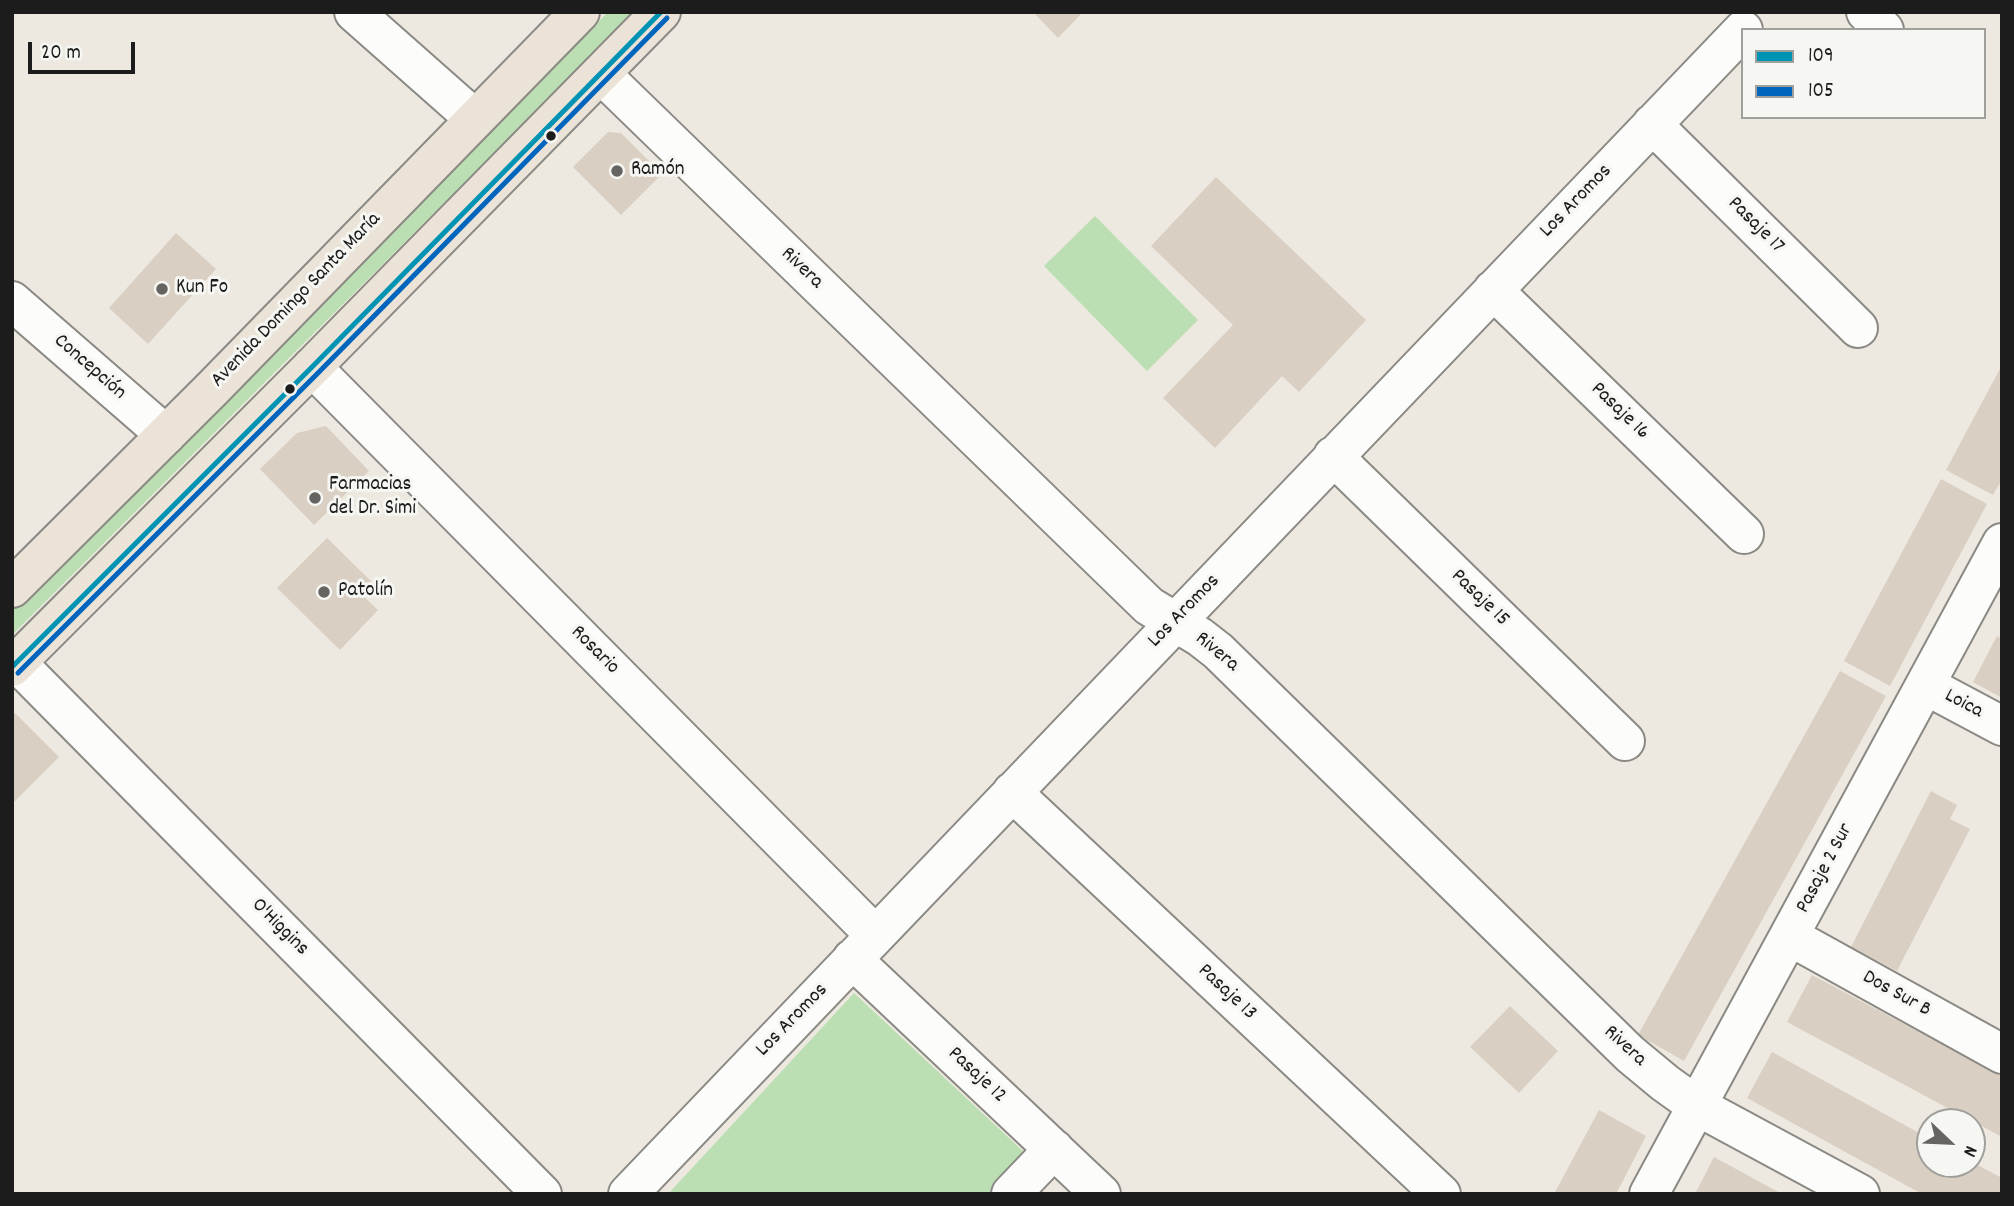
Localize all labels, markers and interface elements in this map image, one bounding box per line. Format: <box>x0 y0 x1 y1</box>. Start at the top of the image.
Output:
scale bar <box>32 28 138 72</box>
legend <box>1741 28 1986 119</box>
text: 20 m <box>41 39 81 69</box>
text: 109 <box>1808 42 1834 72</box>
text: 105 <box>1808 77 1834 107</box>
unlabelled marker <box>544 129 558 143</box>
place label: Ramón <box>631 158 685 184</box>
street label: Los Aromos <box>1536 160 1618 244</box>
marker: Ramón <box>609 163 625 179</box>
street label: Pasaje 17 <box>1721 192 1789 260</box>
street label: Avenida Domingo Santa María <box>207 208 387 394</box>
street label: Rivera <box>774 243 828 295</box>
place label: Kun Fo <box>176 276 228 302</box>
marker: Kun Fo <box>154 281 170 297</box>
street label: Concepción <box>47 330 131 406</box>
street label: Pasaje 16 <box>1584 378 1654 446</box>
unlabelled marker <box>283 382 297 396</box>
place label: Farmacias del Dr. Simi <box>329 473 416 523</box>
marker: Farmacias del Dr. Simi <box>307 490 323 506</box>
street label: Pasaje 15 <box>1444 565 1514 633</box>
street label: Los Aromos <box>1144 570 1226 654</box>
place label: Patolín <box>338 579 393 605</box>
marker: Patolín <box>316 584 332 600</box>
street label: Rosario <box>564 621 624 681</box>
street label: Rivera <box>1189 627 1243 679</box>
street label: Loica <box>1939 684 1987 726</box>
street label: Pasaje 2 Sur <box>1792 820 1860 918</box>
street label: O'Higgins <box>245 894 313 962</box>
street label: Pasaje 13 <box>1191 959 1261 1027</box>
street label: Dos Sur B <box>1857 966 1935 1024</box>
street label: Los Aromos <box>752 979 834 1063</box>
street label: Rivera <box>1597 1021 1651 1073</box>
street label: Pasaje 12 <box>941 1042 1011 1110</box>
north arrow <box>1916 1108 1986 1178</box>
text: N <box>1955 1141 1983 1160</box>

